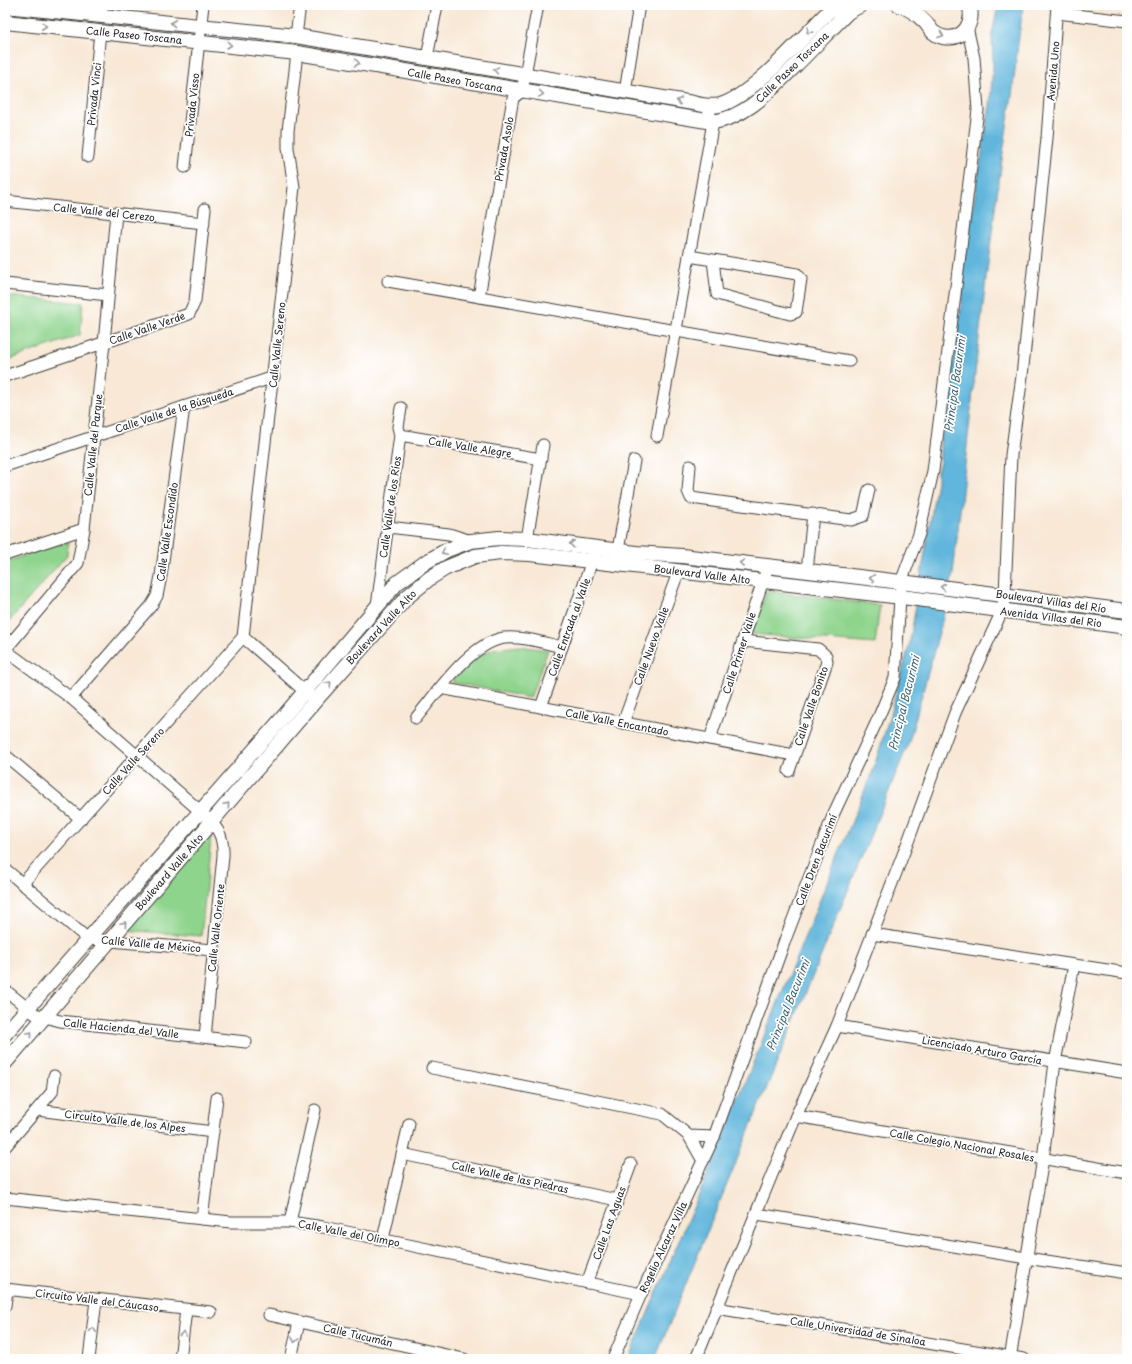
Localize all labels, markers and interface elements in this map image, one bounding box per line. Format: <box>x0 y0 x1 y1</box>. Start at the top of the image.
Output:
one-way arrow <box>170 19 176 28</box>
one-way arrow <box>41 21 47 30</box>
street label: Calle Paseo Toscana <box>85 22 184 47</box>
one-way arrow <box>806 26 814 34</box>
street label: Calle Paseo Toscana <box>752 27 832 106</box>
one-way arrow <box>938 30 945 39</box>
street label: Avenida Uno <box>1042 40 1063 102</box>
one-way arrow <box>226 41 232 50</box>
one-way arrow <box>354 58 361 67</box>
street label: Privada Vinci <box>83 61 104 126</box>
street label: Calle Paseo Toscana <box>406 64 505 95</box>
one-way arrow <box>493 66 499 75</box>
street label: Privada Visso <box>181 72 202 138</box>
one-way arrow <box>538 89 544 98</box>
one-way arrow <box>676 97 682 106</box>
street label: Privada Asolo <box>490 115 517 183</box>
street label: Calle Valle del Cerezo <box>52 199 156 224</box>
street label: Calle Valle Sereno <box>265 301 289 389</box>
street label: Calle Valle Verde <box>107 308 187 348</box>
water label: Principal Bacurimi <box>939 333 970 433</box>
street label: Calle Valle de la Búsqueda <box>113 383 236 436</box>
street label: Calle Valle del Parque <box>80 393 105 497</box>
street label: Calle Valle Alegre <box>427 433 513 460</box>
street label: Calle Valle de los Ríos <box>375 455 404 559</box>
street label: Calle Valle Escondido <box>152 481 181 583</box>
one-way arrow <box>569 540 575 549</box>
one-way arrow <box>441 547 448 555</box>
one-way arrow <box>739 559 745 568</box>
street label: Boulevard Valle Alto <box>653 560 752 587</box>
one-way arrow <box>869 574 875 583</box>
street label: Calle Entrada al Valle <box>544 575 594 678</box>
one-way arrow <box>940 583 946 592</box>
street label: Boulevard Villas del Río <box>995 585 1108 616</box>
street label: Boulevard Valle Alto <box>342 586 420 667</box>
street label: Avenida Villas del Rio <box>999 603 1103 630</box>
street label: Calle Nuevo Valle <box>629 604 672 687</box>
street label: Calle Primer Valle <box>718 609 759 696</box>
water label: Principal Bacurimi <box>884 652 924 752</box>
street label: Calle Valle Bonito <box>790 664 831 748</box>
one-way arrow <box>325 681 332 689</box>
street label: Calle Valle Encantado <box>564 704 670 739</box>
street label: Calle Valle Sereno <box>98 723 167 798</box>
one-way arrow <box>223 802 230 809</box>
street label: Calle Dren Bacurimí <box>791 811 840 908</box>
street label: Boulevard Valle Alto <box>131 830 206 913</box>
street label: Calle Valle Oriente <box>203 883 228 973</box>
one-way arrow <box>120 922 127 929</box>
street label: Calle Valle de México <box>100 932 202 955</box>
water label: Principal Bacurimi <box>762 955 814 1053</box>
street label: Calle Hacienda del Valle <box>63 1014 180 1041</box>
one-way arrow <box>26 1031 33 1038</box>
street label: Licenciado Arturo García <box>921 1032 1043 1067</box>
street label: Circuito Valle de los Alpes <box>64 1106 187 1135</box>
street label: Calle Colegio Nacional Rosales <box>889 1124 1036 1165</box>
street label: Calle Valle de las Piedras <box>450 1157 570 1196</box>
street label: Calle Las Aguas <box>588 1184 629 1262</box>
street label: Rogelio Alcaraz Villa <box>635 1198 691 1295</box>
street label: Calle Valle del Olimpo <box>297 1215 402 1250</box>
street label: Circuito Valle del Cáucaso <box>34 1284 160 1315</box>
street label: Calle Universidad de Sinaloa <box>789 1312 928 1349</box>
street label: Calle Tucumán <box>322 1319 394 1350</box>
one-way arrow <box>88 1326 97 1333</box>
one-way arrow <box>178 1331 187 1338</box>
one-way arrow <box>292 1337 300 1343</box>

